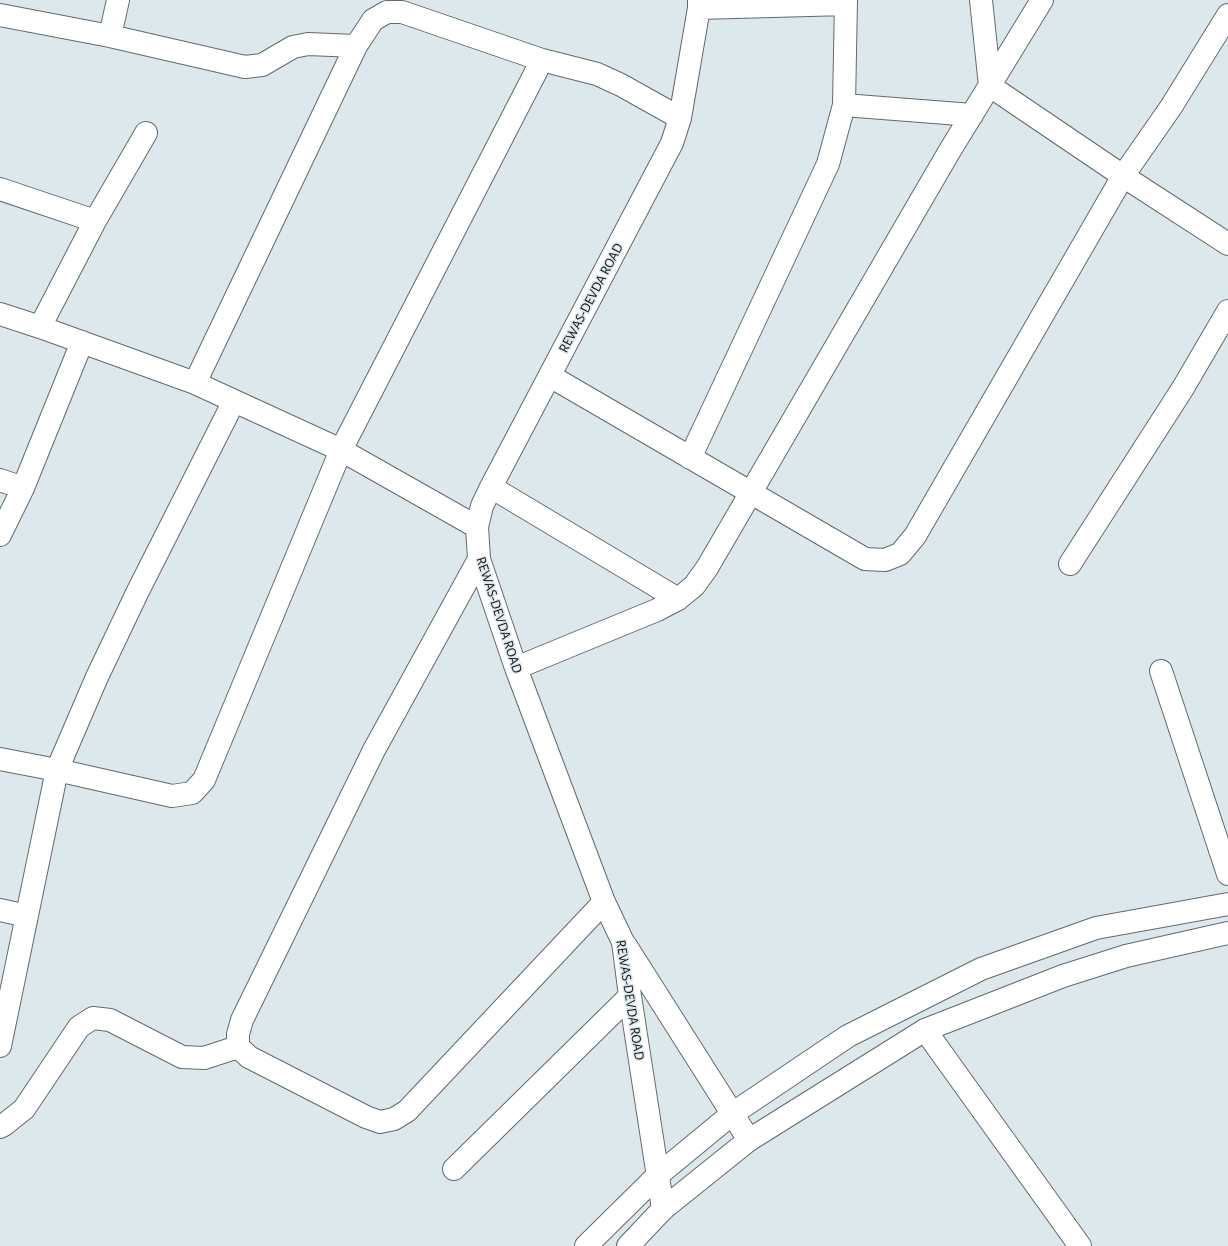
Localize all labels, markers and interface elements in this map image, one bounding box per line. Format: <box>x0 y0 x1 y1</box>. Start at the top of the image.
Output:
street label: REWAS-DEVDA ROAD <box>555 240 627 356</box>
street label: REWAS-DEVDA ROAD <box>472 555 526 675</box>
street label: REWAS-DEVDA ROAD <box>612 939 648 1061</box>

